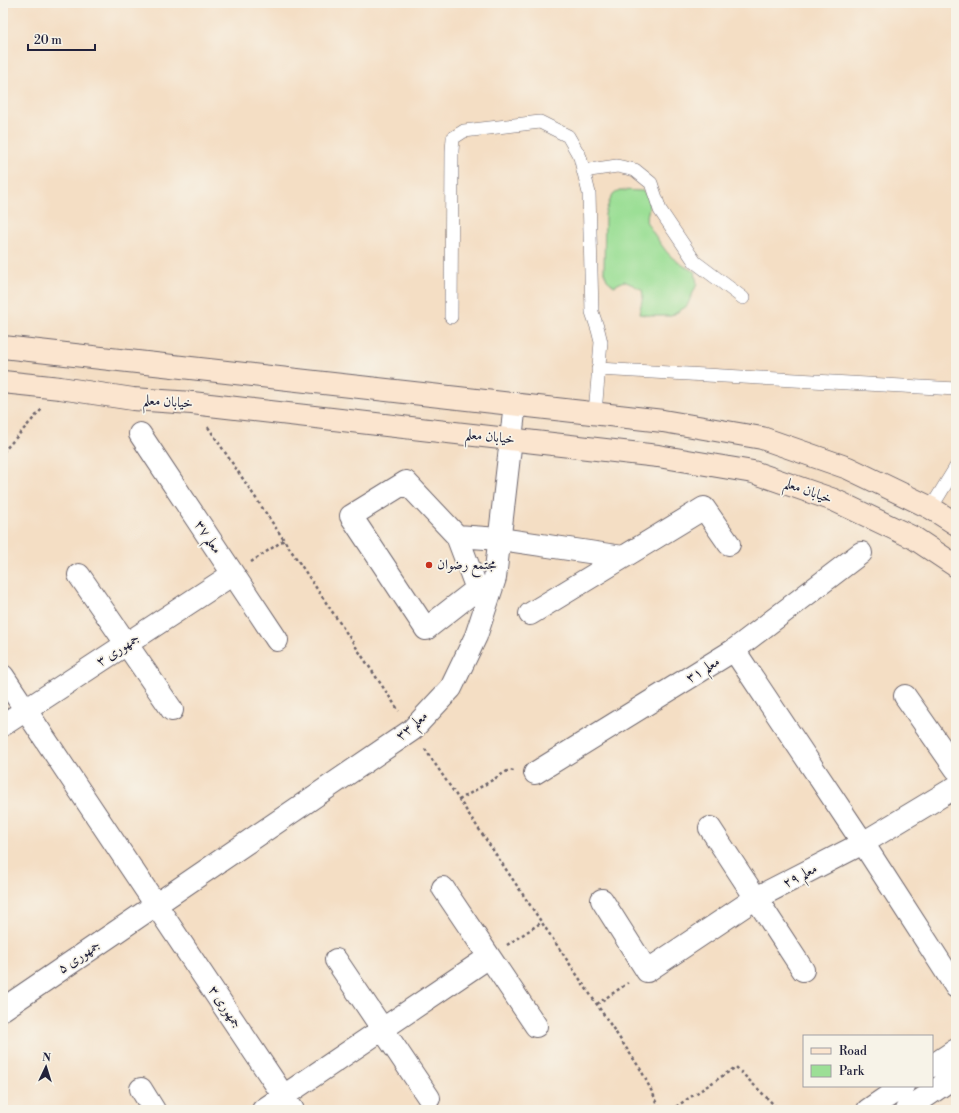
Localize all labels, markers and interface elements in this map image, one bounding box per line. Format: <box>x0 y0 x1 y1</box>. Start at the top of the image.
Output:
scale bar <box>28 26 95 52</box>
text: 20 m <box>34 33 62 48</box>
street label: خیابان معلم <box>142 391 194 418</box>
street label: خیابان معلم <box>464 425 516 454</box>
street label: خیابان معلم <box>780 474 835 513</box>
street label: معلم ۳۷ <box>186 517 226 560</box>
place label: مجتمع رضوان <box>437 556 497 578</box>
marker: مجتمع رضوان <box>424 560 434 570</box>
street label: جمهوری ۳ <box>93 629 143 671</box>
street label: معلم ۳۱ <box>683 653 726 692</box>
street label: معلم ۳۳ <box>392 707 435 749</box>
street label: معلم ۲۹ <box>780 859 823 897</box>
street label: جمهوری ۵ <box>54 936 104 978</box>
street label: جمهوری ۳ <box>204 982 246 1032</box>
legend <box>803 1035 933 1087</box>
text: Road <box>839 1044 867 1059</box>
north arrow <box>26 1047 66 1087</box>
text: N <box>42 1051 52 1065</box>
text: Park <box>839 1064 865 1079</box>

